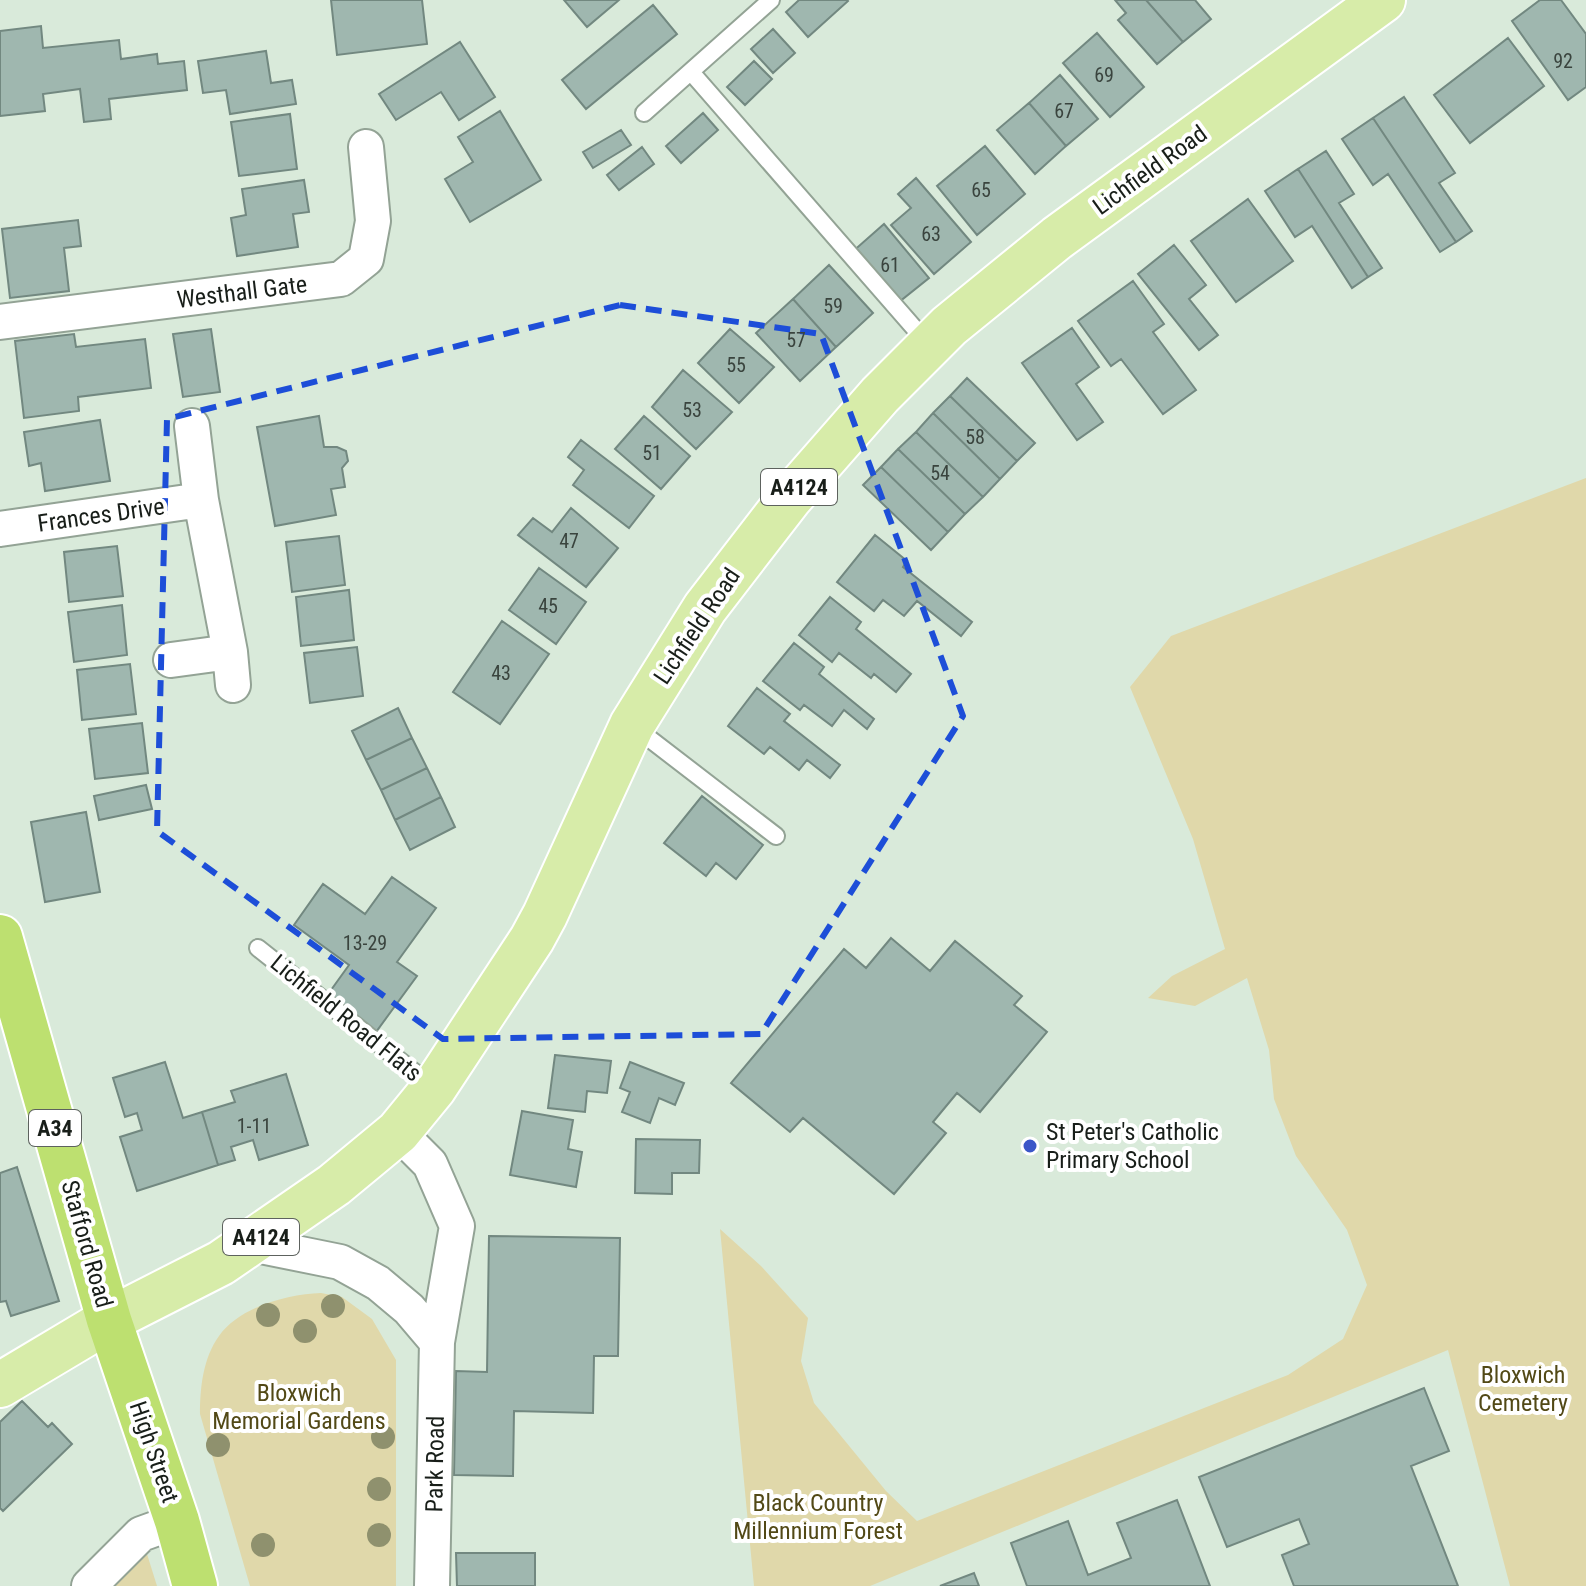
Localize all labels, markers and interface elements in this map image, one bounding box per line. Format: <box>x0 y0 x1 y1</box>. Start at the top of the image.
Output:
house number: 92 <box>1553 49 1573 73</box>
house number: 69 <box>1094 63 1114 87</box>
house number: 67 <box>1054 99 1074 123</box>
street label: Lichfield Road <box>1088 119 1212 221</box>
house number: 65 <box>971 178 991 202</box>
house number: 63 <box>921 222 941 246</box>
house number: 61 <box>880 253 900 277</box>
street label: Westhall Gate <box>175 270 309 314</box>
house number: 59 <box>823 294 843 318</box>
house number: 57 <box>786 328 806 352</box>
house number: 55 <box>726 353 746 377</box>
house number: 53 <box>682 398 702 422</box>
house number: 58 <box>965 425 985 449</box>
house number: 51 <box>642 441 662 465</box>
house number: 54 <box>930 461 950 485</box>
road number: A4124 <box>761 469 837 505</box>
street label: Frances Drive <box>36 492 166 538</box>
house number: 47 <box>559 529 579 553</box>
street label: Lichfield Road <box>648 563 746 689</box>
house number: 45 <box>538 594 558 618</box>
house number: 43 <box>491 661 511 685</box>
house number: 13-29 <box>343 931 387 955</box>
street label: Lichfield Road Flats <box>265 949 427 1087</box>
road number: A34 <box>29 1110 81 1146</box>
house number: 1-11 <box>237 1114 271 1138</box>
place label: St Peter's Catholic Primary School <box>1046 1118 1219 1174</box>
marker: St Peter's Catholic Primary School <box>1021 1137 1039 1155</box>
street label: Stafford Road <box>55 1177 119 1311</box>
road number: A4124 <box>223 1219 299 1255</box>
park label: Bloxwich Cemetery <box>1478 1361 1568 1417</box>
park label: Bloxwich Memorial Gardens <box>212 1379 386 1435</box>
street label: High Street <box>124 1398 184 1506</box>
street label: Park Road <box>420 1416 450 1512</box>
park label: Black Country Millennium Forest <box>733 1489 903 1545</box>

